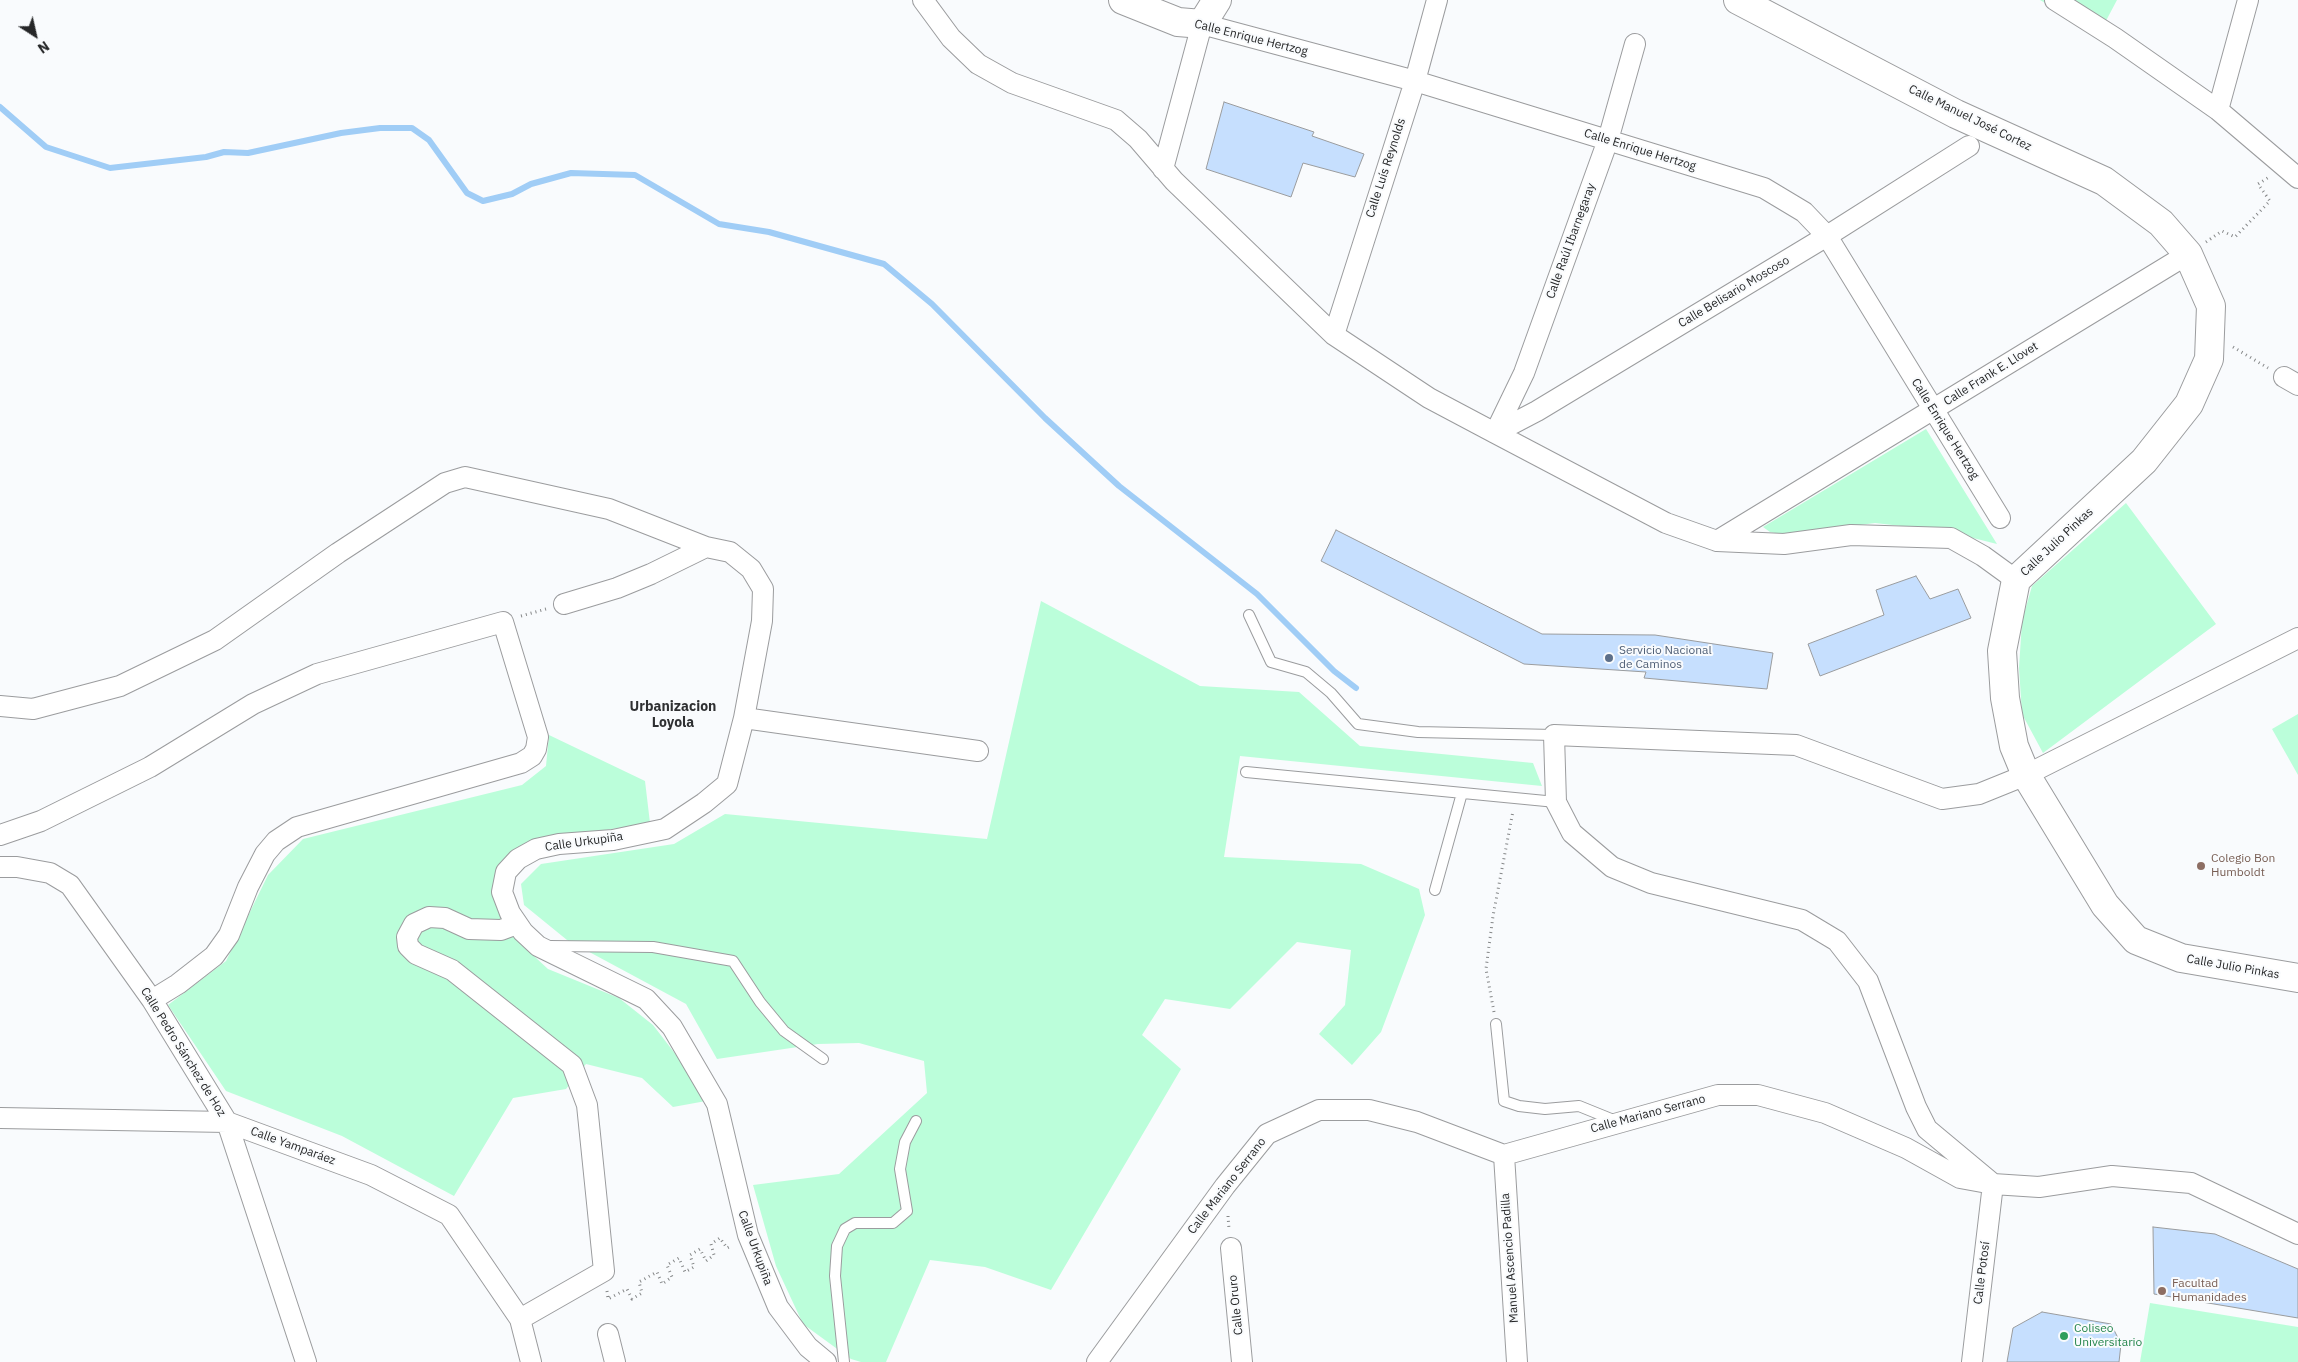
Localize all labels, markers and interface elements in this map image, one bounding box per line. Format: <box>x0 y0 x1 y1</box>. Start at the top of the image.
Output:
north arrow <box>10 10 60 60</box>
street label: Calle Enrique Hertzog <box>1193 17 1309 59</box>
text: N <box>34 37 53 58</box>
street label: Calle Manuel José Cortez <box>1906 82 2034 154</box>
street label: Calle Luís Reynolds <box>1363 116 1409 220</box>
street label: Calle Enrique Hertzog <box>1582 126 1698 174</box>
street label: Calle Raúl Ibarnegaray <box>1543 181 1599 301</box>
street label: Calle Belisario Moscoso <box>1676 253 1792 331</box>
street label: Calle Frank E. Llovet <box>1941 339 2041 409</box>
street label: Calle Enrique Hertzog <box>1908 376 1982 482</box>
street label: Calle Julio Pinkas <box>2018 505 2096 579</box>
place label: Servicio Nacional de Caminos <box>1619 644 1712 672</box>
marker: Servicio Nacional de Caminos <box>1603 652 1615 664</box>
district label: Urbanizacion Loyola <box>630 699 716 732</box>
street label: Calle Urkupiña <box>544 829 624 855</box>
place label: Colegio Bon Humboldt <box>2211 852 2275 880</box>
marker: Colegio Bon Humboldt <box>2195 860 2207 872</box>
street label: Calle Julio Pinkas <box>2185 952 2281 982</box>
street label: Calle Pedro Sánchez de Hoz <box>137 985 229 1119</box>
street label: Calle Mariano Serrano <box>1589 1092 1707 1136</box>
street label: Calle Yamparáez <box>249 1124 337 1168</box>
street label: Calle Mariano Serrano <box>1185 1135 1269 1237</box>
street label: Manuel Ascencio Padilla <box>1498 1192 1522 1324</box>
street label: Calle Urkupiña <box>735 1209 775 1287</box>
street label: Calle Potosí <box>1971 1241 1993 1305</box>
street label: Calle Oruro <box>1226 1274 1246 1336</box>
place label: Facultad Humanidades <box>2172 1277 2247 1305</box>
marker: Facultad Humanidades <box>2156 1285 2168 1297</box>
place label: Coliseo Universitario <box>2074 1322 2142 1350</box>
marker: Coliseo Universitario <box>2058 1330 2070 1342</box>

